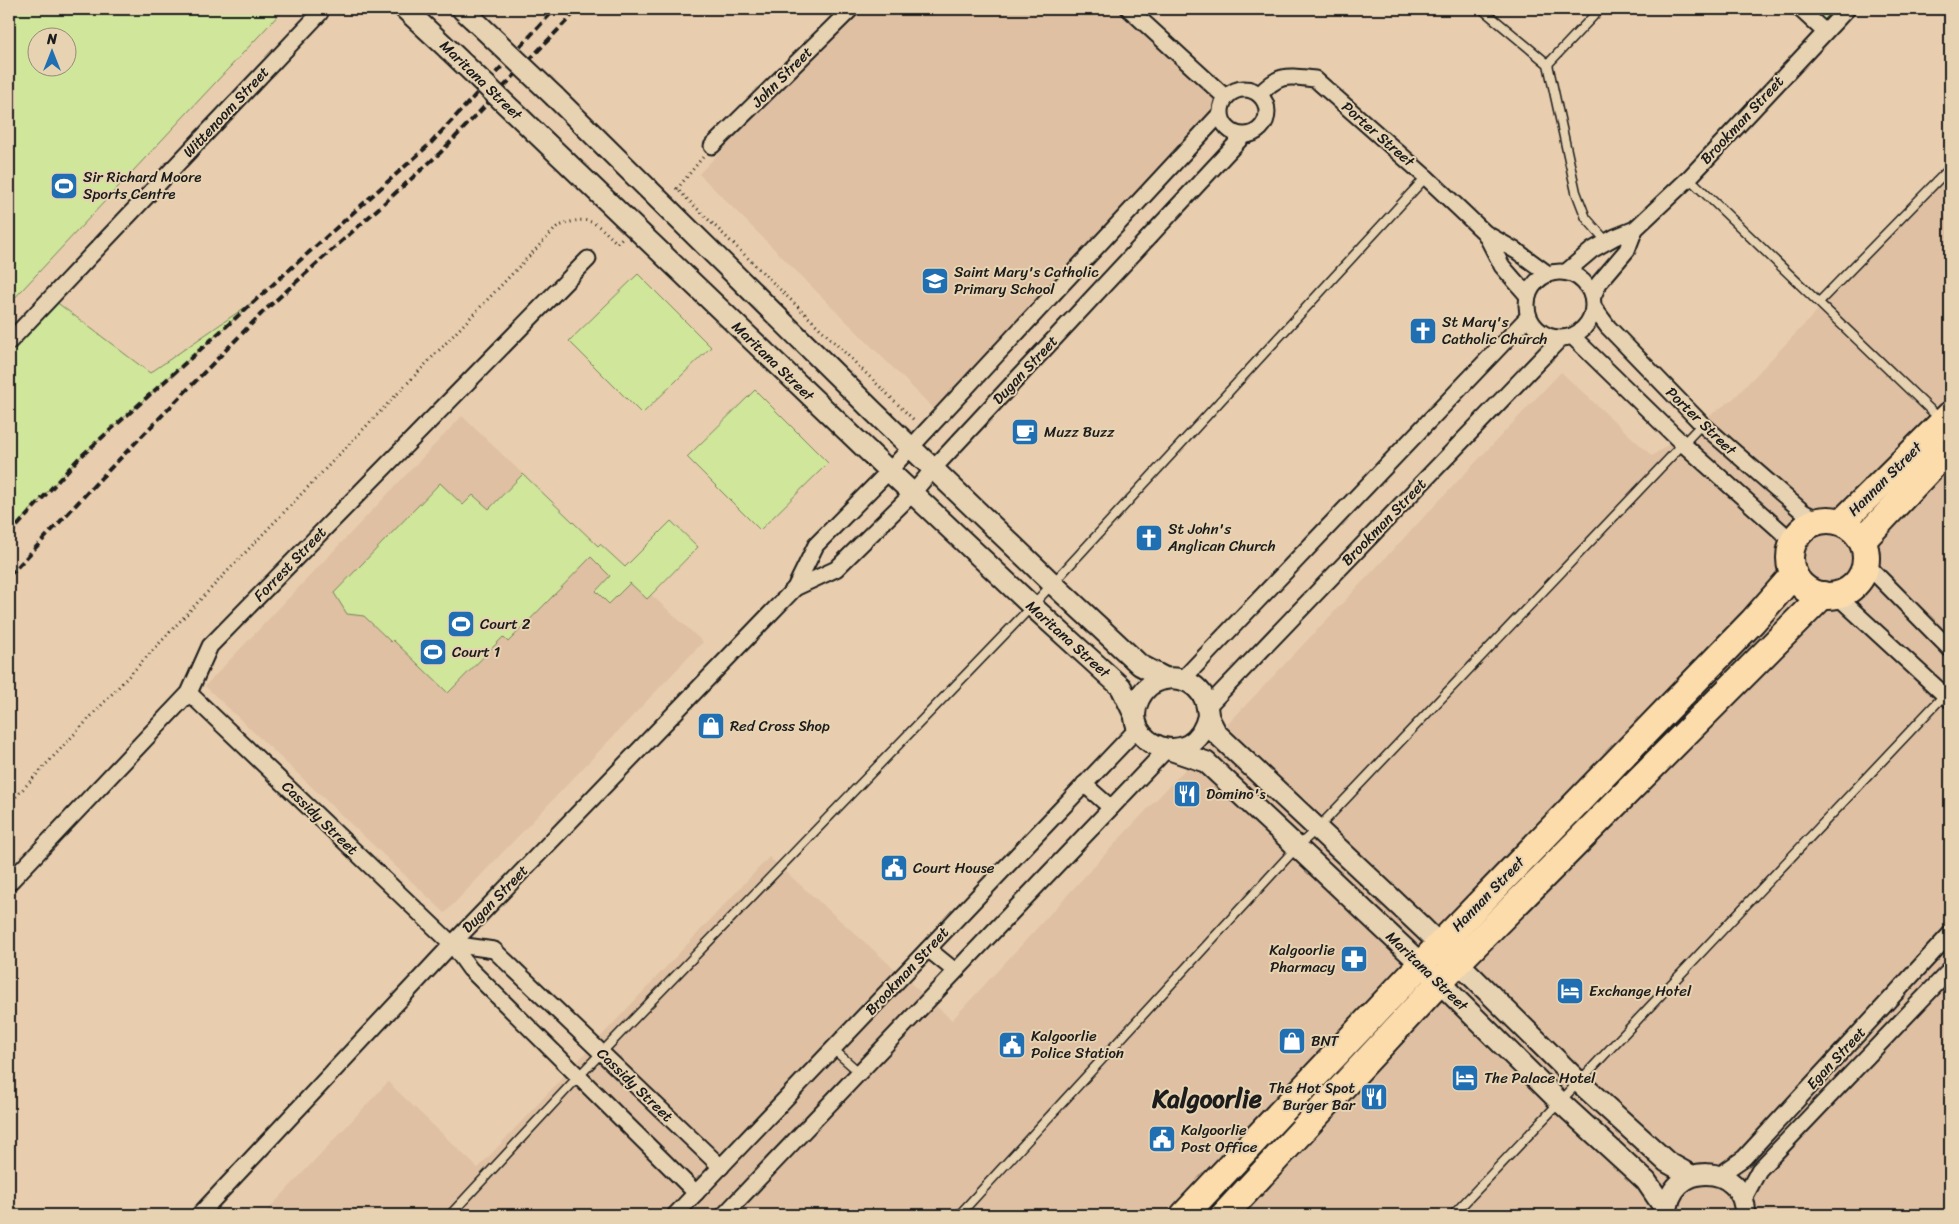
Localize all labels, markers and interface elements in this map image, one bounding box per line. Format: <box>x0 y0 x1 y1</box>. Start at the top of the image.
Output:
text: N <box>46 27 57 52</box>
north arrow <box>28 28 78 78</box>
street label: Maritana Street <box>434 34 529 127</box>
street label: John Street <box>744 40 819 115</box>
street label: Wittenoom Street <box>176 60 276 164</box>
street label: Brookman Street <box>1694 69 1791 171</box>
street label: Porter Street <box>1335 95 1421 174</box>
place label: Sir Richard Moore Sports Centre <box>83 164 202 207</box>
sports icon: Sir Richard Moore Sports Centre <box>49 171 79 201</box>
place label: Saint Mary's Catholic Primary School <box>954 259 1099 302</box>
school or university icon: Saint Mary's Catholic Primary School <box>920 266 950 296</box>
place label: St Mary's Catholic Church <box>1442 309 1548 352</box>
street label: Maritana Street <box>726 315 821 408</box>
church icon: St Mary's Catholic Church <box>1408 316 1438 346</box>
street label: Dugan Street <box>986 329 1065 411</box>
street label: Porter Street <box>1659 380 1743 462</box>
cafe icon: Muzz Buzz <box>1010 417 1040 447</box>
place label: Muzz Buzz <box>1044 419 1115 445</box>
street label: Hannan Street <box>1842 435 1929 522</box>
street label: Brookman Street <box>1335 472 1433 572</box>
place label: St John's Anglican Church <box>1167 516 1276 559</box>
street label: Forrest Street <box>247 520 333 608</box>
church icon: St John's Anglican Church <box>1134 523 1164 553</box>
street label: Maritana Street <box>1020 594 1117 685</box>
sports icon: Court 2 <box>446 609 476 639</box>
place label: Court 2 <box>480 611 531 637</box>
sports icon: Court 1 <box>418 637 448 667</box>
place label: Court 1 <box>452 639 500 665</box>
shop icon: Red Cross Shop <box>696 711 726 741</box>
place label: Red Cross Shop <box>730 713 830 739</box>
street label: Cassidy Street <box>276 774 365 862</box>
restaurant icon: Domino's <box>1172 779 1202 809</box>
place label: Domino's <box>1206 781 1266 807</box>
street label: Hannan Street <box>1445 849 1532 938</box>
public building icon: Court House <box>879 853 909 883</box>
place label: Court House <box>913 855 995 881</box>
street label: Dugan Street <box>455 858 535 939</box>
street label: Brookman Street <box>859 920 956 1022</box>
street label: Maritana Street <box>1380 925 1475 1018</box>
place label: Kalgoorlie Pharmacy <box>1269 937 1335 980</box>
pharmacy icon: Kalgoorlie Pharmacy <box>1339 944 1369 974</box>
hotel icon: Exchange Hotel <box>1555 976 1585 1006</box>
place label: Exchange Hotel <box>1589 978 1692 1004</box>
street label: Egan Street <box>1800 1020 1873 1096</box>
place label: Kalgoorlie Police Station <box>1031 1023 1124 1066</box>
shop icon: BNT <box>1277 1026 1307 1056</box>
place label: BNT <box>1311 1028 1340 1054</box>
public building icon: Kalgoorlie Police Station <box>997 1030 1027 1060</box>
street label: Cassidy Street <box>591 1041 680 1129</box>
hotel icon: The Palace Hotel <box>1450 1063 1480 1093</box>
place label: The Palace Hotel <box>1484 1065 1596 1091</box>
place label: The Hot Spot Burger Bar <box>1269 1075 1356 1118</box>
district label: Kalgoorlie <box>1151 1076 1262 1121</box>
restaurant icon: The Hot Spot Burger Bar <box>1359 1082 1389 1112</box>
place label: Kalgoorlie Post Office <box>1181 1117 1258 1160</box>
public building icon: Kalgoorlie Post Office <box>1147 1124 1177 1154</box>

